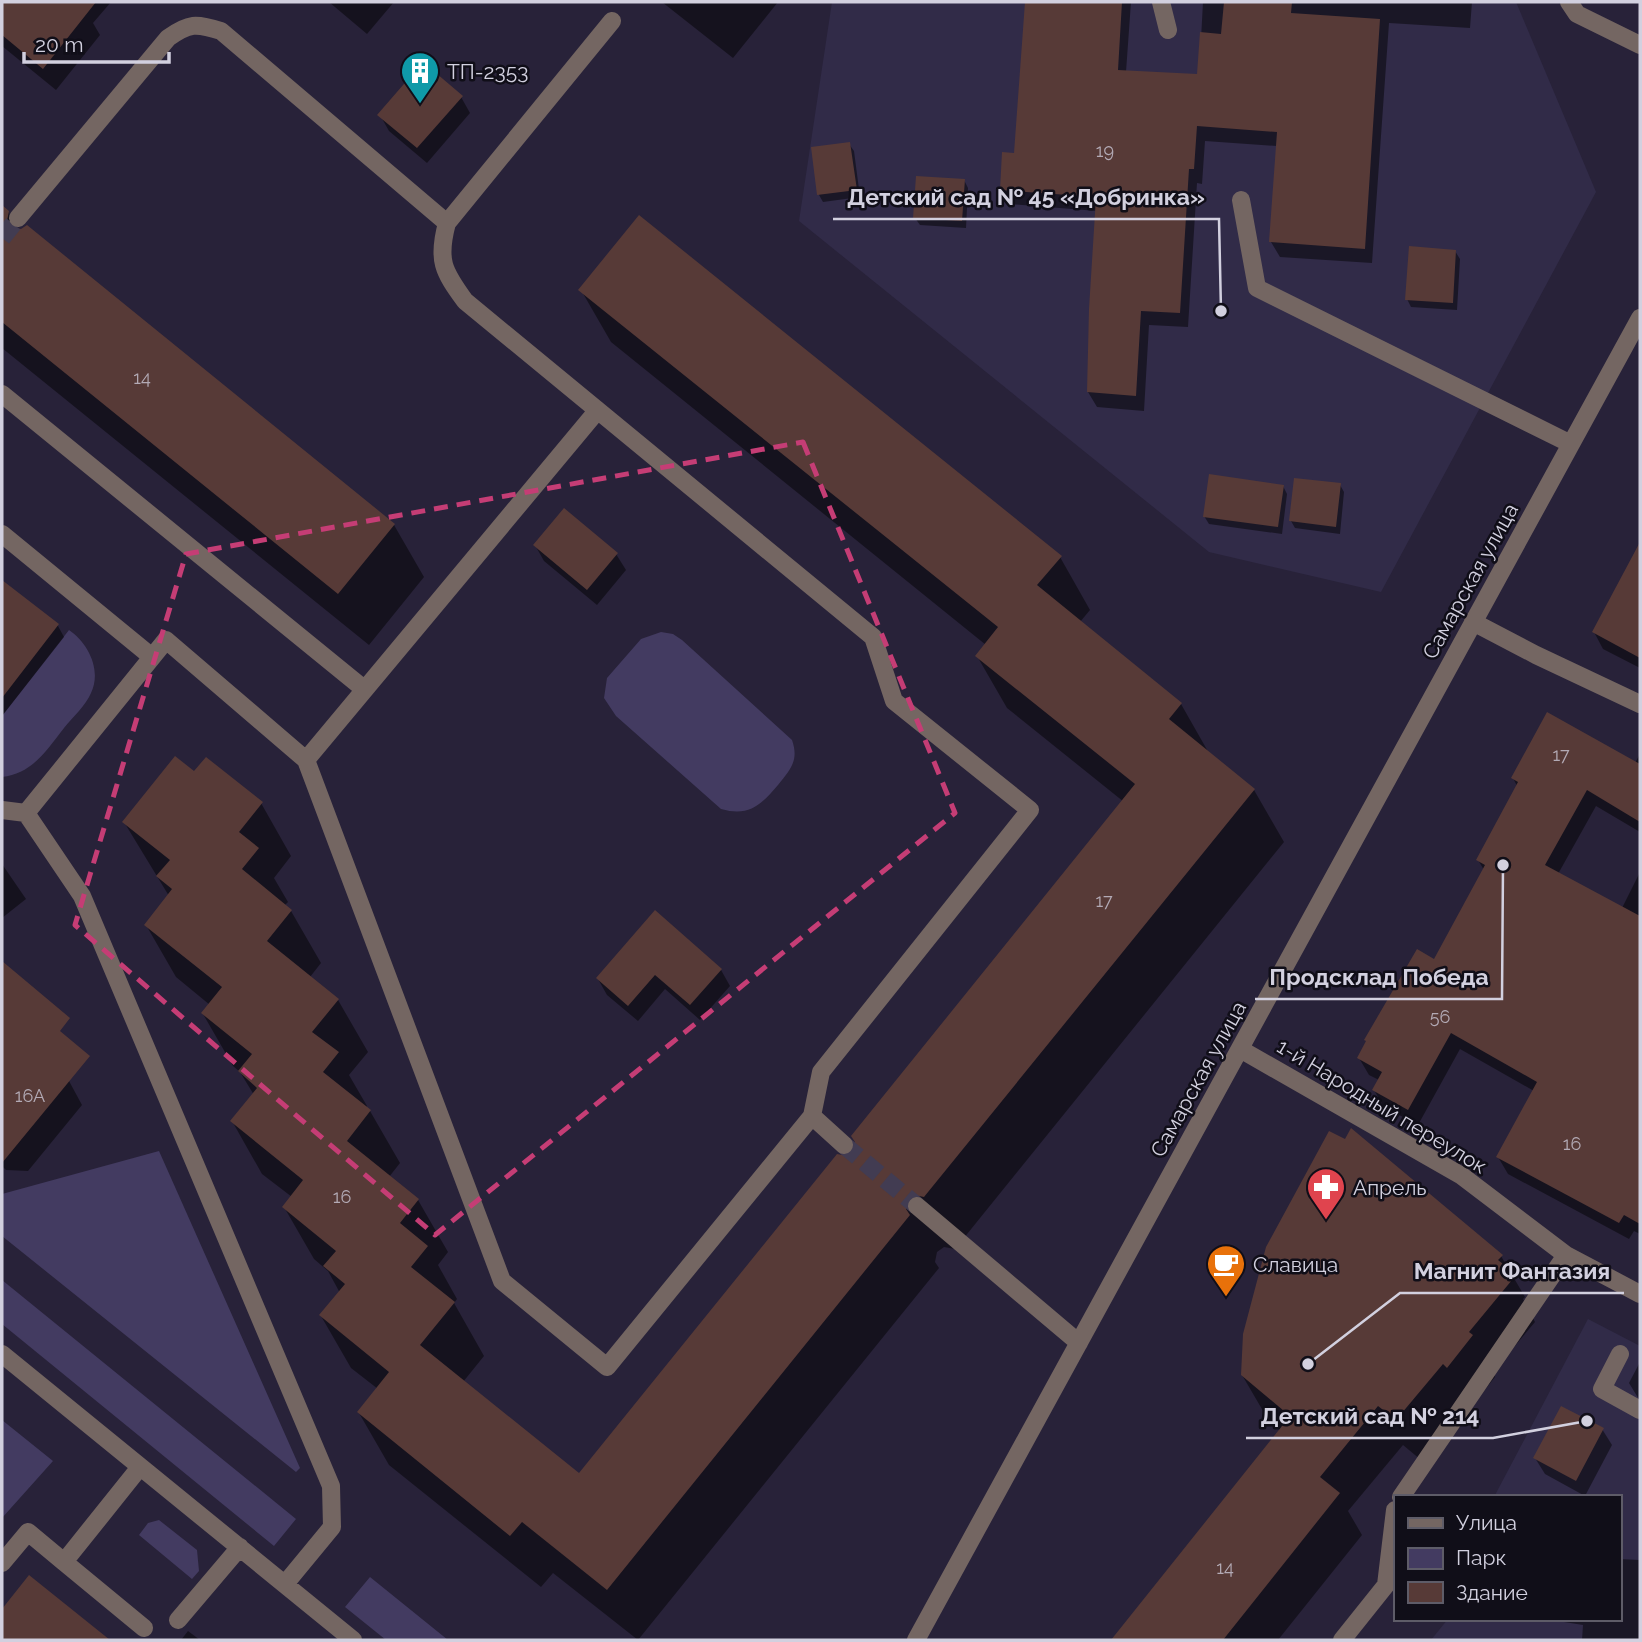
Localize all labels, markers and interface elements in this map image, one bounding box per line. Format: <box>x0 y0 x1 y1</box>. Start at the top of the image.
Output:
scale bar <box>24 21 170 65</box>
text: 20 m <box>35 32 83 57</box>
building icon: ТП-2353 <box>399 50 441 105</box>
place label: ТП-2353 <box>447 59 528 84</box>
house number: 19 <box>1096 140 1114 161</box>
callout: Детский сад № 45 «Добринка» <box>833 175 1219 219</box>
text: Детский сад № 45 «Добринка» <box>847 183 1205 210</box>
house number: 14 <box>133 367 151 388</box>
street label: Самарская улица <box>1417 499 1523 663</box>
house number: 17 <box>1552 744 1570 765</box>
house number: 17 <box>1095 890 1113 911</box>
callout: Продсклад Победа <box>1255 955 1502 999</box>
text: Продсклад Победа <box>1269 963 1489 990</box>
street label: Самарская улица <box>1145 997 1251 1161</box>
house number: 56 <box>1430 1006 1450 1027</box>
street label: 1-й Народный переулок <box>1273 1033 1491 1179</box>
house number: 16А <box>15 1085 45 1106</box>
house number: 16 <box>1563 1133 1581 1154</box>
pharmacy icon: Апрель <box>1305 1166 1347 1221</box>
place label: Апрель <box>1353 1175 1427 1200</box>
house number: 16 <box>333 1186 351 1207</box>
cafe icon: Славица <box>1205 1243 1247 1298</box>
callout: Магнит Фантазия <box>1400 1249 1624 1293</box>
place label: Славица <box>1253 1252 1338 1277</box>
text: Магнит Фантазия <box>1414 1257 1610 1284</box>
callout: Детский сад № 214 <box>1246 1394 1493 1438</box>
text: Детский сад № 214 <box>1261 1402 1479 1429</box>
legend <box>1394 1495 1621 1621</box>
text: Улица <box>1456 1510 1517 1535</box>
text: Парк <box>1456 1545 1506 1570</box>
house number: 14 <box>1216 1557 1234 1578</box>
text: Здание <box>1456 1580 1528 1605</box>

